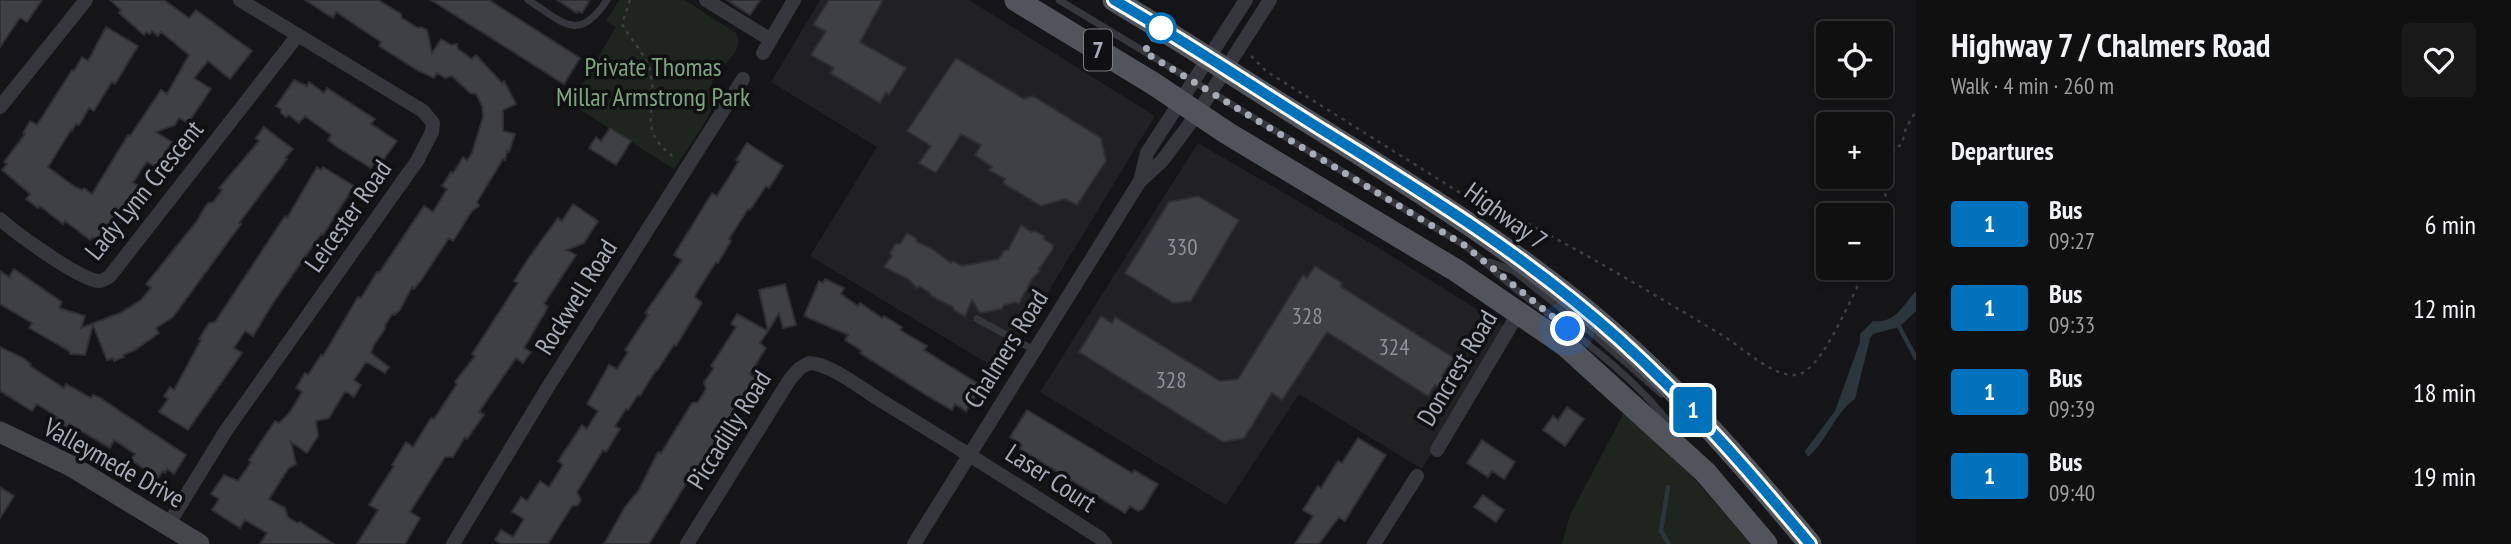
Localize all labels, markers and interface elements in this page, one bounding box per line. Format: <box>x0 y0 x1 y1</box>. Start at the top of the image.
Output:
unlabelled marker <box>1146 13 1176 43</box>
map controls <box>1816 21 1893 280</box>
button: locate <box>1816 21 1893 98</box>
text: Highway 7 / Chalmers Road <box>1951 23 2271 66</box>
button: heart <box>2402 23 2476 97</box>
road number: 7 <box>1084 30 1112 70</box>
park label: Private Thomas Millar Armstrong Park <box>556 50 750 113</box>
text: Walk · 4 min · 260 m <box>1951 71 2114 100</box>
button: + <box>1816 112 1893 189</box>
street label: Lady Lynn Crescent <box>77 113 210 266</box>
text: Departures <box>1951 134 2054 167</box>
street label: Leicester Road <box>297 153 398 278</box>
street label: Highway 7 <box>1458 175 1554 257</box>
text: Bus <box>2049 193 2082 226</box>
button: − <box>1816 203 1893 280</box>
text: 1 <box>1984 208 1995 239</box>
text: 6 min <box>2425 208 2476 241</box>
text: 09:27 <box>2049 226 2095 255</box>
house number: 330 <box>1166 232 1198 261</box>
street label: Rockwell Road <box>527 233 624 361</box>
text: Bus <box>2049 277 2082 310</box>
street label: Chalmers Road <box>956 283 1055 414</box>
text: 1 <box>1984 292 1995 323</box>
text: 12 min <box>2413 292 2476 325</box>
house number: 328 <box>1291 301 1323 330</box>
street label: Doncrest Road <box>1409 304 1504 432</box>
text: 09:33 <box>2049 310 2095 339</box>
your location <box>1550 311 1585 346</box>
house number: 324 <box>1378 332 1410 361</box>
text: Bus <box>2049 361 2082 394</box>
street label: Piccadilly Road <box>679 364 778 495</box>
house number: 328 <box>1155 365 1187 394</box>
text: 1 <box>1984 376 1995 407</box>
text: 18 min <box>2413 376 2476 409</box>
line badge: 1 <box>1670 387 1716 433</box>
text: 1 <box>1687 394 1699 425</box>
text: 09:39 <box>2049 394 2095 423</box>
street label: Valleymede Drive <box>37 410 190 515</box>
street label: Laser Court <box>1000 436 1103 519</box>
text: Bus <box>2049 445 2082 478</box>
text: 1 <box>1984 460 1995 491</box>
text: 19 min <box>2413 460 2476 493</box>
text: 09:40 <box>2049 478 2095 507</box>

